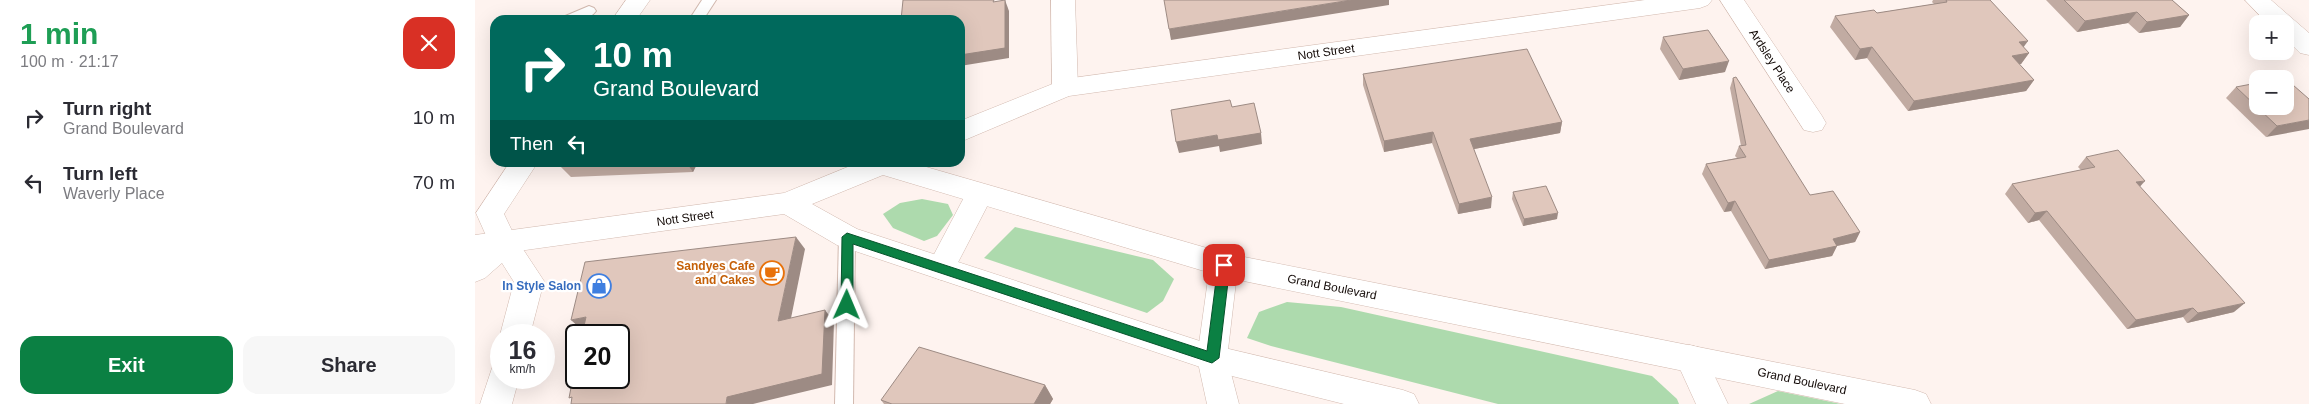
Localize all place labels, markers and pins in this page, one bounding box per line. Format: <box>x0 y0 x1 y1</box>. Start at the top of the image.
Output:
pin <box>1203 244 1245 286</box>
place label: Sandyes Cafe and Cakes <box>676 259 755 287</box>
cafe icon: Sandyes Cafe and Cakes <box>759 260 785 286</box>
shop icon: In Style Salon <box>586 273 612 299</box>
place label: In Style Salon <box>502 279 581 293</box>

